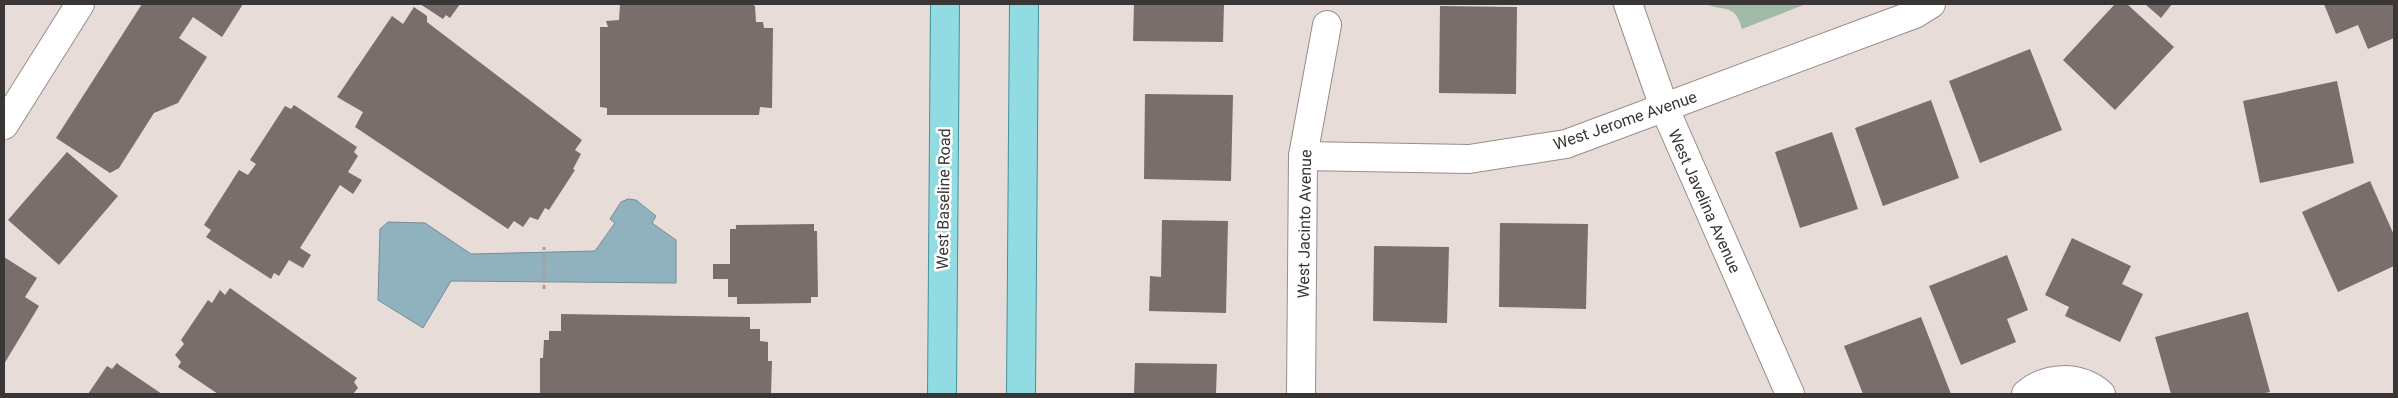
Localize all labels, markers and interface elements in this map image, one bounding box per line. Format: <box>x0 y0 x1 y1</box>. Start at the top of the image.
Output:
street label: West Jerome Avenue <box>1551 87 1699 154</box>
street label: West Javelina Avenue <box>1664 127 1745 276</box>
street label: West Baseline Road <box>933 128 954 270</box>
street label: West Jacinto Avenue <box>1294 149 1315 299</box>

